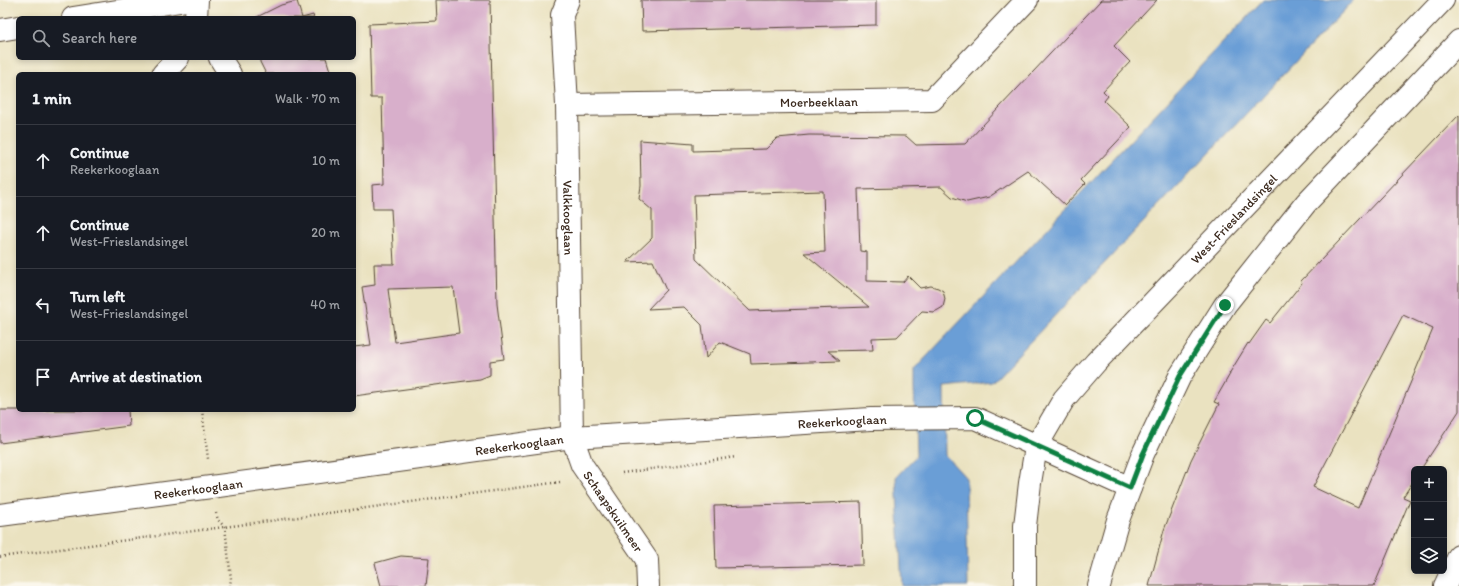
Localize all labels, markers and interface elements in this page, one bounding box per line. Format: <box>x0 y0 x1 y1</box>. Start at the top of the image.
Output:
search box <box>16 16 356 60</box>
icon: search <box>30 27 52 49</box>
text: Search here <box>62 29 137 47</box>
text: 1 min <box>32 88 71 108</box>
text: Walk · 70 m <box>275 91 340 106</box>
street label: Moerbeeklaan <box>780 94 858 110</box>
text: Continue <box>70 144 129 162</box>
icon: ahead <box>32 150 54 172</box>
text: 10 m <box>312 153 340 168</box>
text: Reekerkooglaan <box>70 162 159 177</box>
street label: West-Frieslandsingel <box>1188 171 1280 267</box>
street label: Valkkooglaan <box>560 180 576 256</box>
text: Continue <box>70 216 129 234</box>
icon: ahead <box>32 222 54 244</box>
text: 20 m <box>311 225 340 240</box>
text: West-Frieslandsingel <box>70 234 188 249</box>
text: Turn left <box>70 288 125 306</box>
icon: left <box>32 294 54 316</box>
route end <box>1216 296 1234 314</box>
text: 40 m <box>310 297 340 312</box>
text: West-Frieslandsingel <box>70 306 188 321</box>
icon: arrive <box>32 366 54 388</box>
text: Arrive at destination <box>70 368 202 386</box>
route start <box>966 409 984 427</box>
street label: Reekerkooglaan <box>797 412 888 431</box>
street label: Reekerkooglaan <box>474 431 565 458</box>
map controls <box>1411 466 1447 574</box>
button: + <box>1411 466 1447 502</box>
street label: Schaapskuilmeer <box>580 468 646 555</box>
street label: Reekerkooglaan <box>153 476 244 502</box>
button: − <box>1411 502 1447 538</box>
button: layers <box>1411 538 1447 574</box>

